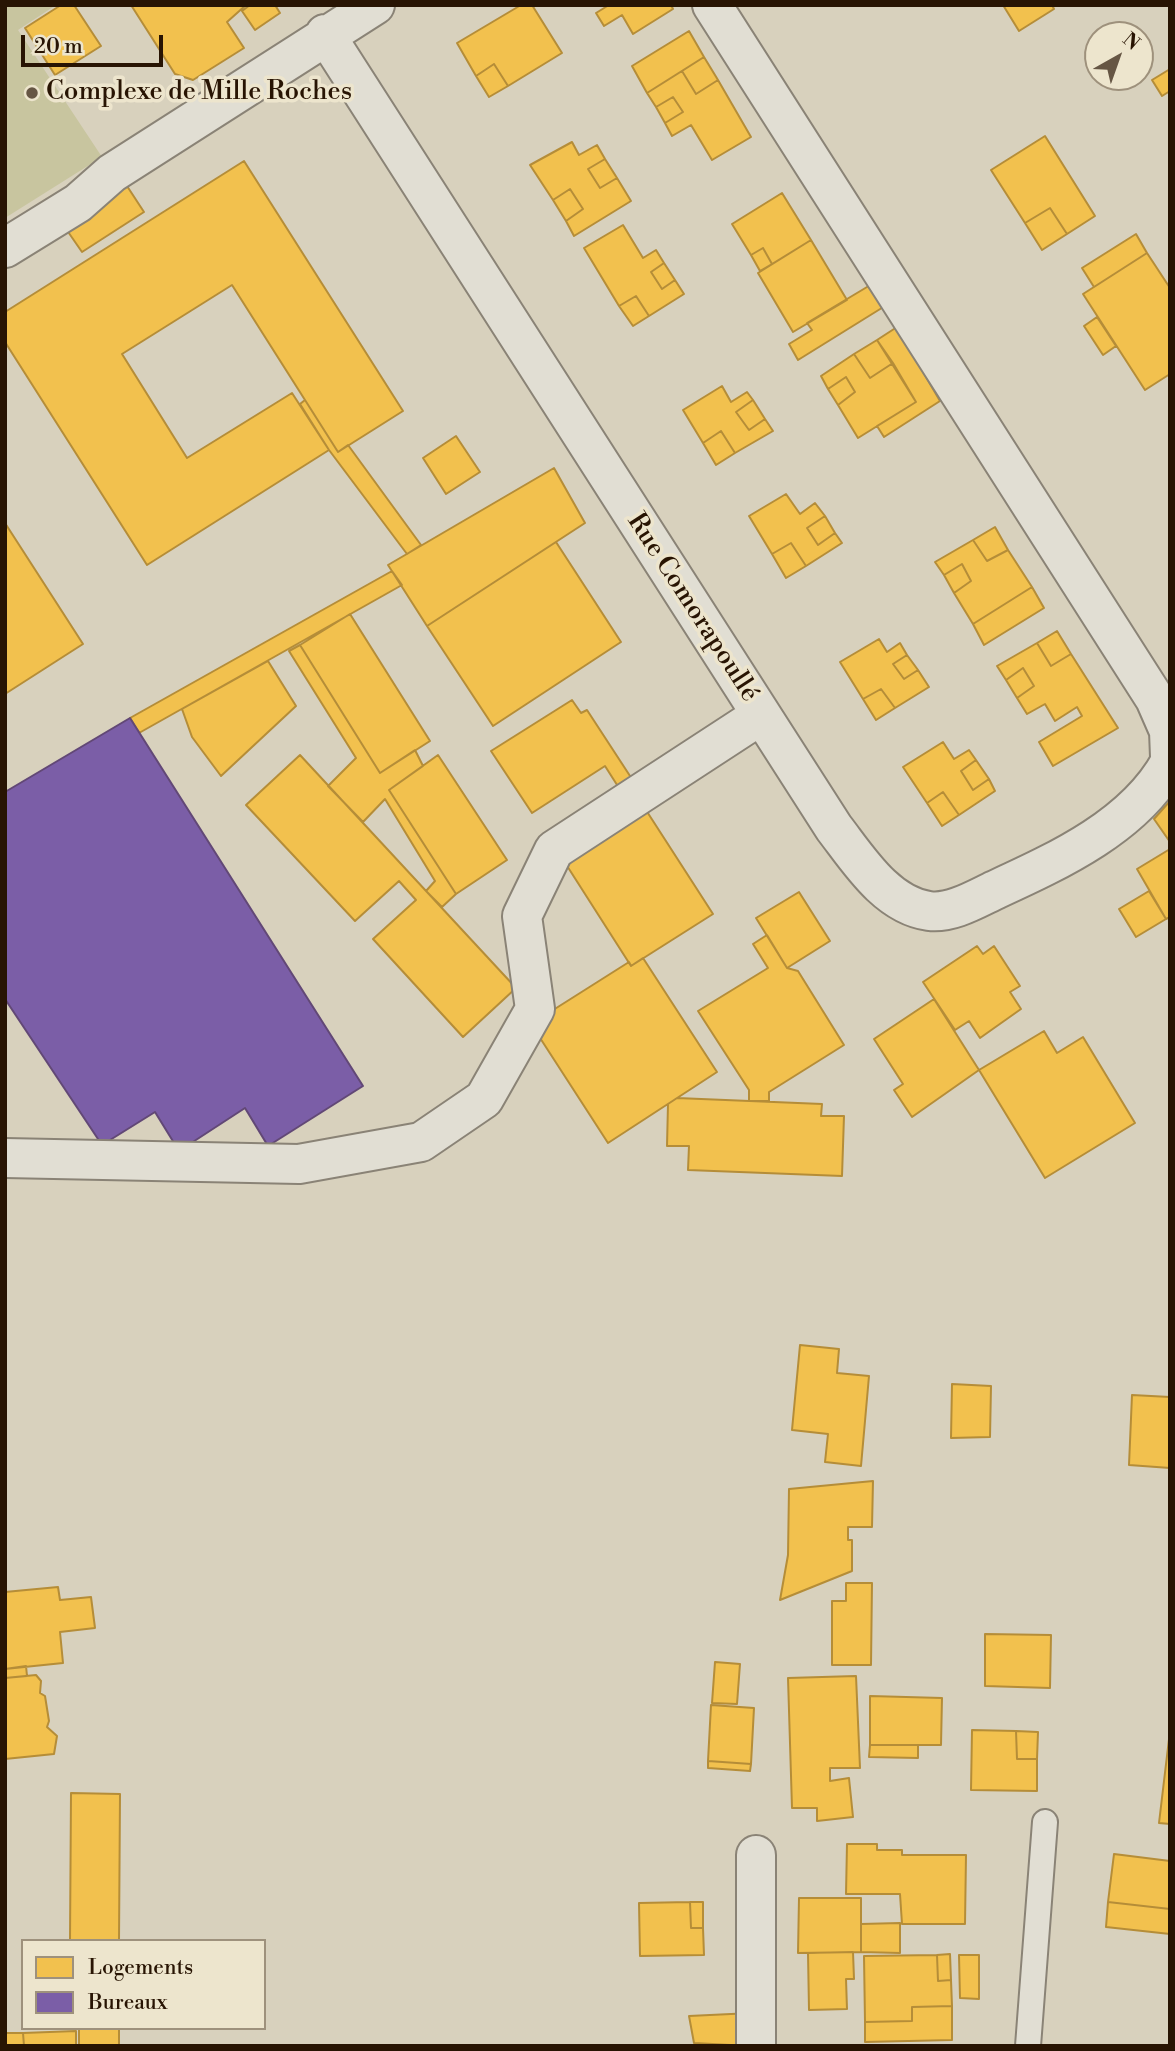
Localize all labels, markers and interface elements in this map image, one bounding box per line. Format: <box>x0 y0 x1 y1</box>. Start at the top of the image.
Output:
scale bar <box>24 21 166 65</box>
north arrow <box>1084 21 1154 91</box>
text: N <box>1118 27 1145 55</box>
text: 20 m <box>34 34 83 60</box>
place label: Complexe de Mille Roches <box>46 77 352 109</box>
marker: Complexe de Mille Roches <box>24 85 40 101</box>
street label: Rue Comorapoullé <box>619 508 765 708</box>
legend <box>21 1939 266 2030</box>
text: Logements <box>88 1955 193 1981</box>
text: Bureaux <box>88 1990 167 2016</box>

